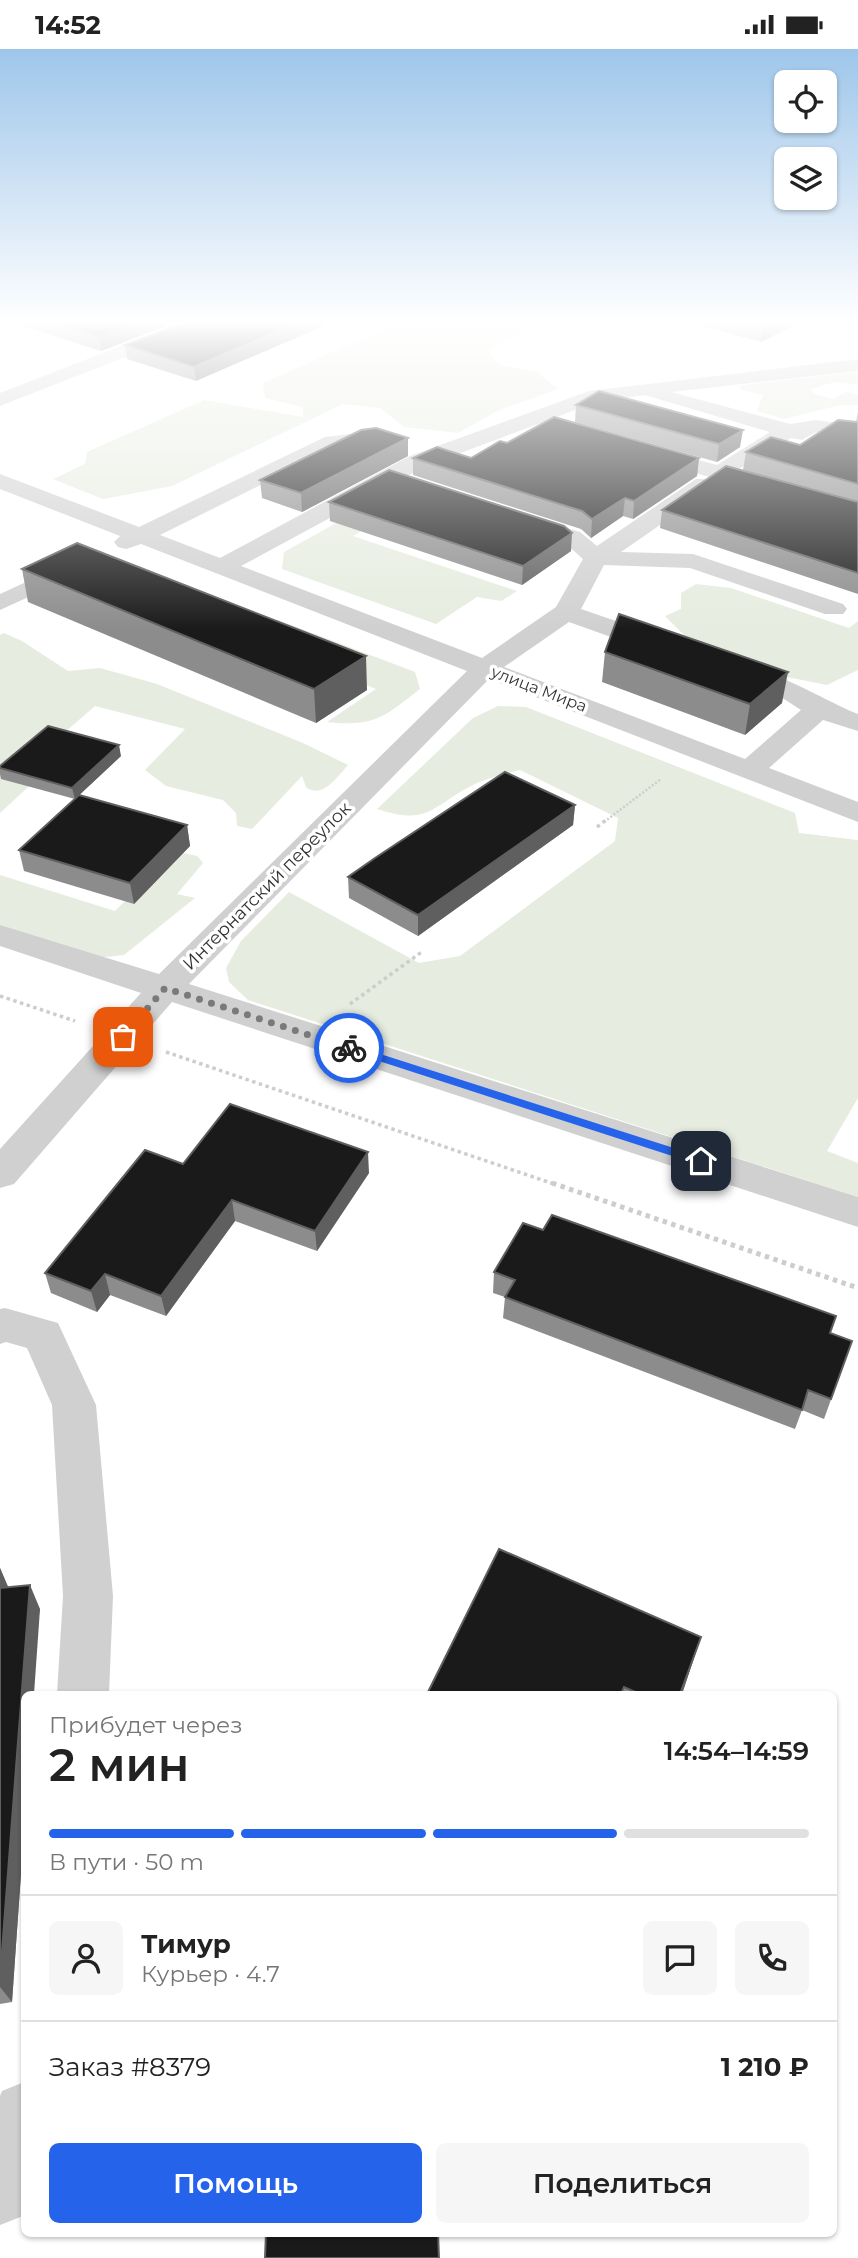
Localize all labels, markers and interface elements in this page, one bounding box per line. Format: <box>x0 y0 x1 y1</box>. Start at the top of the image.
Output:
text: 14:52 <box>35 9 101 41</box>
map controls <box>774 70 837 210</box>
button: locate <box>774 70 837 133</box>
button: layers <box>774 147 837 210</box>
street label: улица Мира <box>488 662 589 716</box>
street label: Интернатский переулок <box>178 797 356 975</box>
pin <box>93 1007 153 1067</box>
courier <box>314 1013 384 1083</box>
icon: bag <box>104 1018 142 1056</box>
icon: bike <box>330 1029 368 1067</box>
pin <box>671 1131 731 1191</box>
icon: home <box>682 1142 720 1180</box>
text: Прибудет через <box>49 1711 243 1739</box>
text: 14:54–14:59 <box>664 1735 809 1767</box>
text: 2 мин <box>49 1736 189 1793</box>
text: В пути · 50 m <box>49 1848 204 1876</box>
button: person <box>49 1921 123 1995</box>
button: chat <box>643 1921 717 1995</box>
button: phone <box>735 1921 809 1995</box>
text: Тимур <box>141 1928 231 1960</box>
text: Курьер · 4.7 <box>141 1960 280 1988</box>
text: Заказ #8379 <box>49 2051 211 2083</box>
text: 1 210 ₽ <box>721 2051 809 2083</box>
button: Помощь <box>49 2143 422 2223</box>
button: Поделиться <box>436 2143 809 2223</box>

